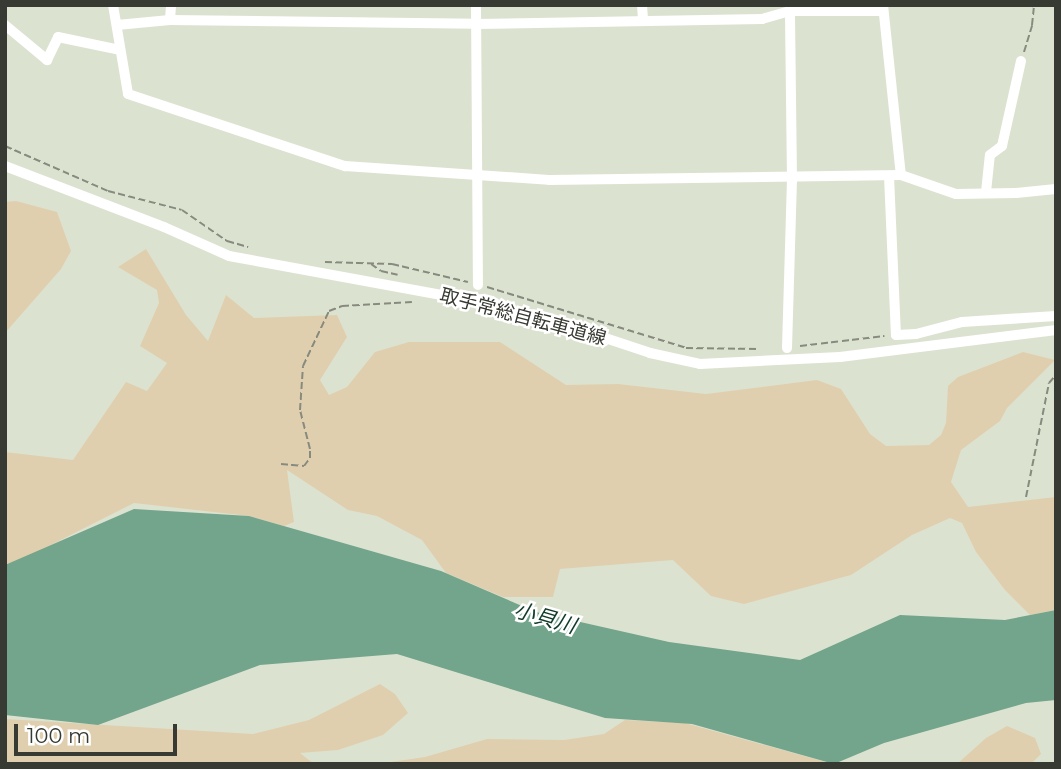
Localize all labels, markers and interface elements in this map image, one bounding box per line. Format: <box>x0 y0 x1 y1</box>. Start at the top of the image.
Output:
street label: 取手常総自転車道線 <box>437 284 609 350</box>
water label: 小貝川 <box>511 597 579 639</box>
scale bar <box>18 710 180 754</box>
text: 100 m <box>27 723 90 748</box>

